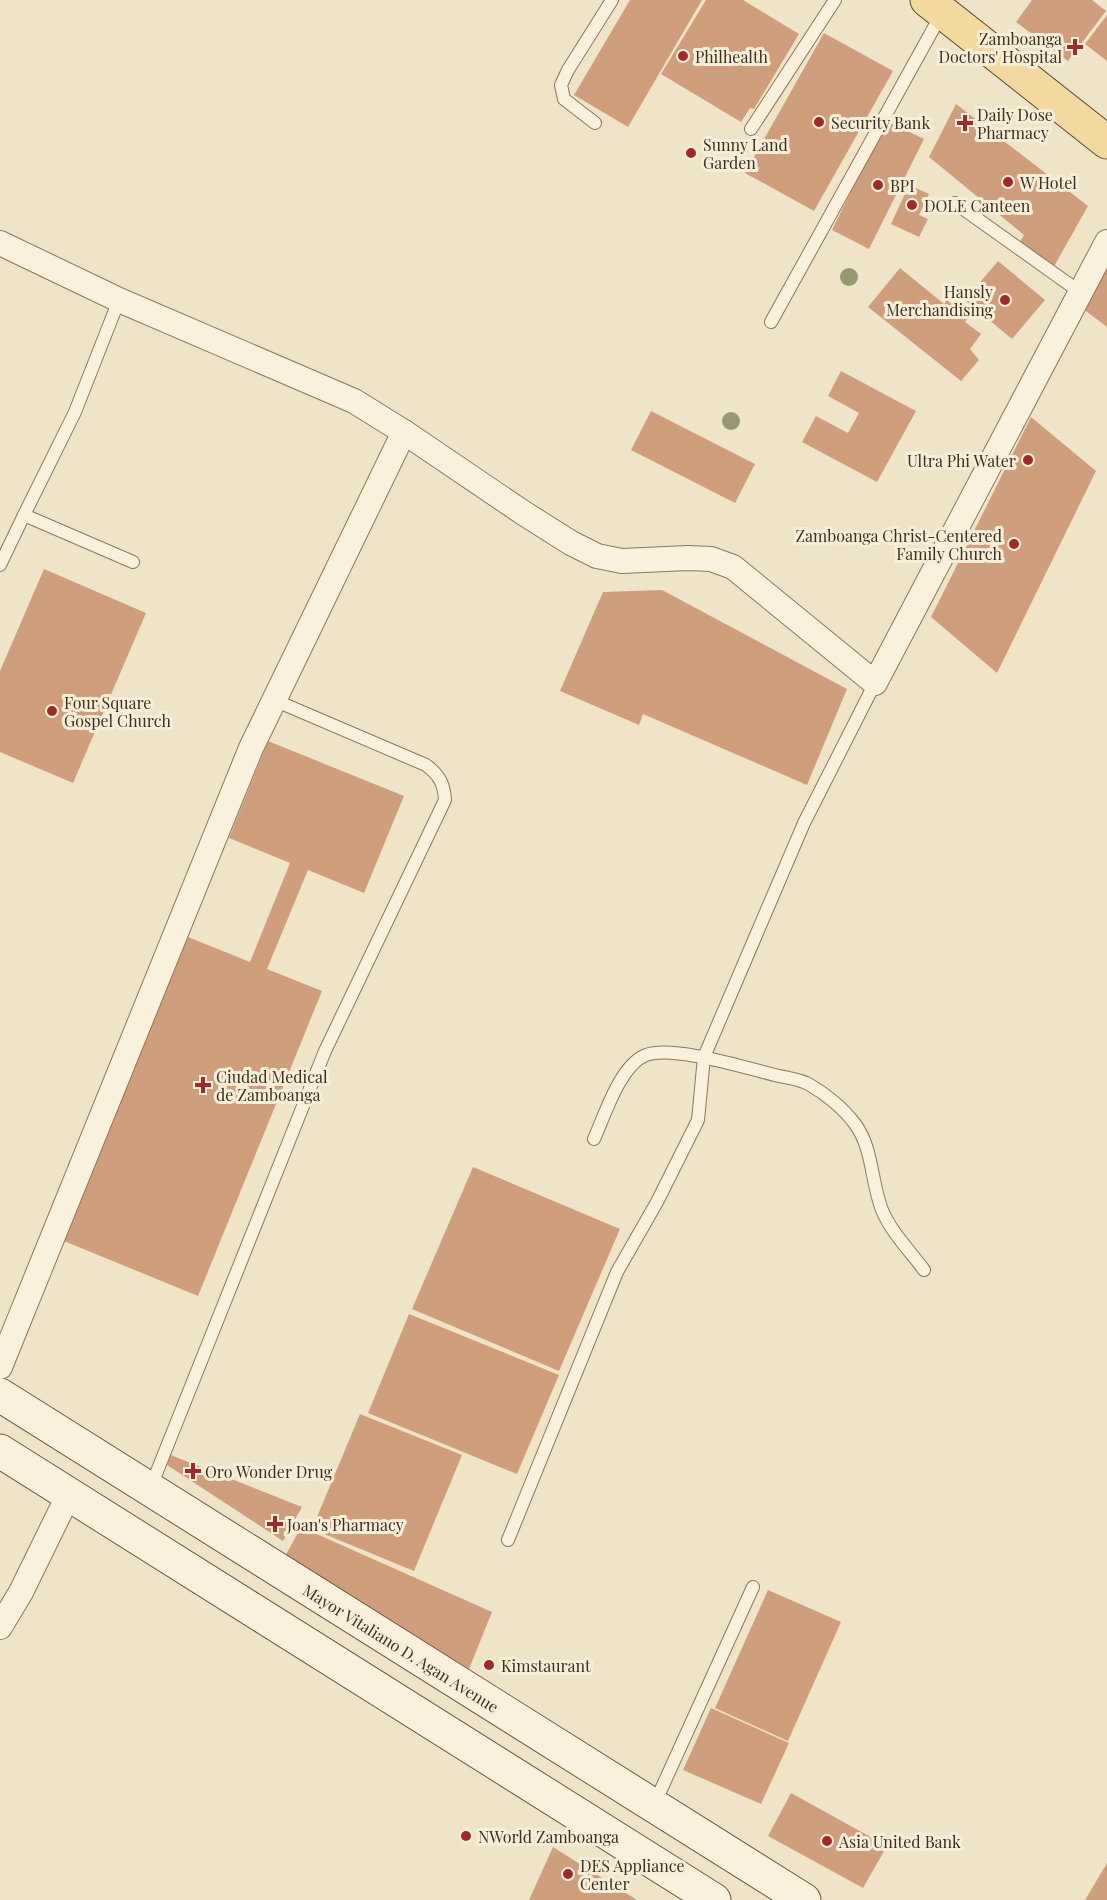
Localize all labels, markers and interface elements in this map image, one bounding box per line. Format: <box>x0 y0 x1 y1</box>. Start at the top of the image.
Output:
place label: Zamboanga Doctors' Hospital <box>938 28 1062 67</box>
marker: Zamboanga Doctors' Hospital <box>1066 38 1084 56</box>
place label: Philhealth <box>695 46 769 67</box>
marker: Philhealth <box>676 49 690 63</box>
place label: Daily Dose Pharmacy <box>977 104 1053 143</box>
place label: Security Bank <box>831 112 930 133</box>
marker: Security Bank <box>812 115 826 129</box>
marker: Daily Dose Pharmacy <box>958 116 972 130</box>
place label: Sunny Land Garden <box>703 134 788 173</box>
marker: Sunny Land Garden <box>684 146 698 160</box>
place label: W Hotel <box>1019 172 1077 193</box>
place label: BPI <box>890 175 915 196</box>
marker: W Hotel <box>1001 175 1015 189</box>
marker: BPI <box>871 178 885 192</box>
place label: DOLE Canteen <box>924 195 1031 216</box>
marker: DOLE Canteen <box>905 198 919 212</box>
place label: Hansly Merchandising <box>886 281 994 320</box>
marker: Hansly Merchandising <box>998 293 1012 307</box>
place label: Ultra Phi Water <box>907 450 1016 471</box>
marker: Ultra Phi Water <box>1021 453 1035 467</box>
place label: Zamboanga Christ-Centered Family Church <box>796 525 1003 564</box>
marker: Zamboanga Christ-Centered Family Church <box>1007 537 1021 551</box>
place label: Four Square Gospel Church <box>64 692 171 731</box>
marker: Four Square Gospel Church <box>45 704 59 718</box>
place label: Ciudad Medical de Zamboanga <box>216 1066 328 1105</box>
marker: Ciudad Medical de Zamboanga <box>194 1076 212 1094</box>
place label: Oro Wonder Drug <box>205 1461 333 1482</box>
marker: Oro Wonder Drug <box>186 1464 200 1478</box>
place label: Joan's Pharmacy <box>286 1514 404 1535</box>
marker: Joan's Pharmacy <box>268 1517 282 1531</box>
street label: Mayor Vitaliano D. Agan Avenue <box>299 1579 503 1717</box>
place label: Kimstaurant <box>501 1655 591 1676</box>
marker: Kimstaurant <box>482 1658 496 1672</box>
place label: NWorld Zamboanga <box>478 1826 619 1847</box>
marker: NWorld Zamboanga <box>459 1829 473 1843</box>
place label: Asia United Bank <box>838 1831 961 1852</box>
marker: Asia United Bank <box>820 1834 834 1848</box>
place label: DES Appliance Center <box>580 1855 685 1894</box>
marker: DES Appliance Center <box>561 1867 575 1881</box>

